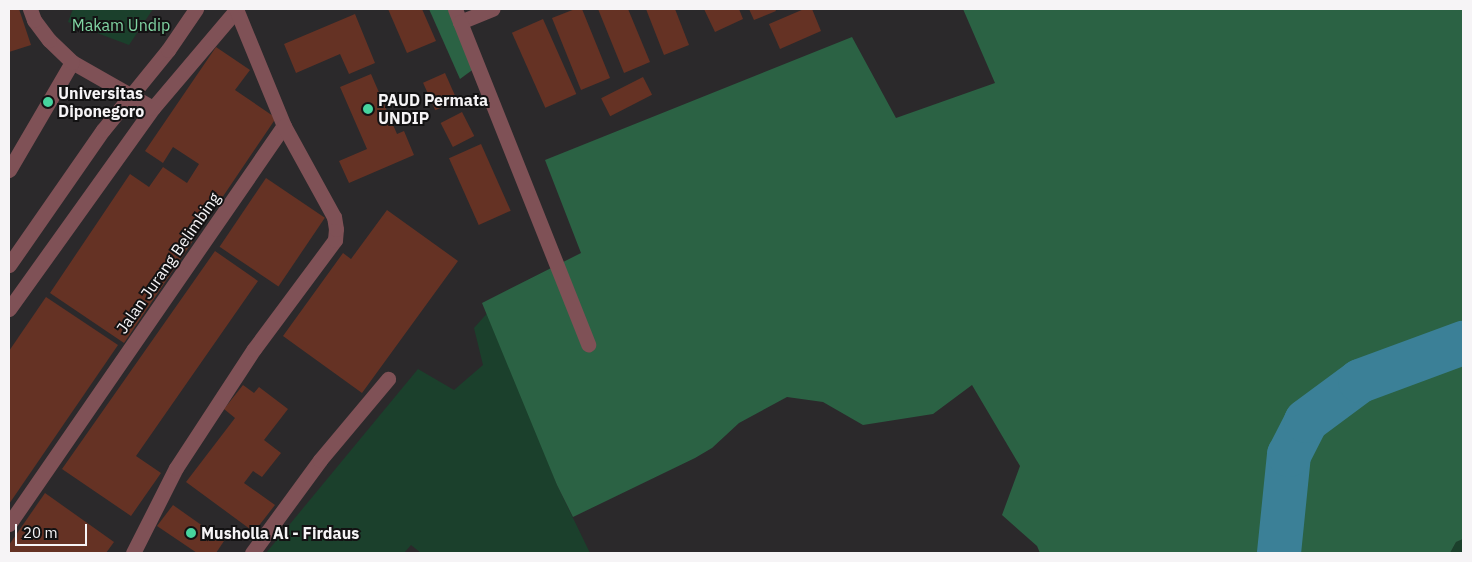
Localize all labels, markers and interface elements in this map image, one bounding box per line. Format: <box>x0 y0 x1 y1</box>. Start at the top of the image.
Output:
park label: Makam Undip <box>72 15 170 35</box>
place label: Universitas Diponegoro <box>58 83 144 121</box>
place label: PAUD Permata UNDIP <box>378 90 488 128</box>
marker: Universitas Diponegoro <box>42 96 54 108</box>
marker: PAUD Permata UNDIP <box>362 103 374 115</box>
street label: Jalan Jurang Belimbing <box>112 189 224 337</box>
scale bar <box>18 514 90 546</box>
text: 20 m <box>23 523 58 542</box>
place label: Musholla Al - Firdaus <box>201 523 359 543</box>
marker: Musholla Al - Firdaus <box>185 527 197 539</box>

